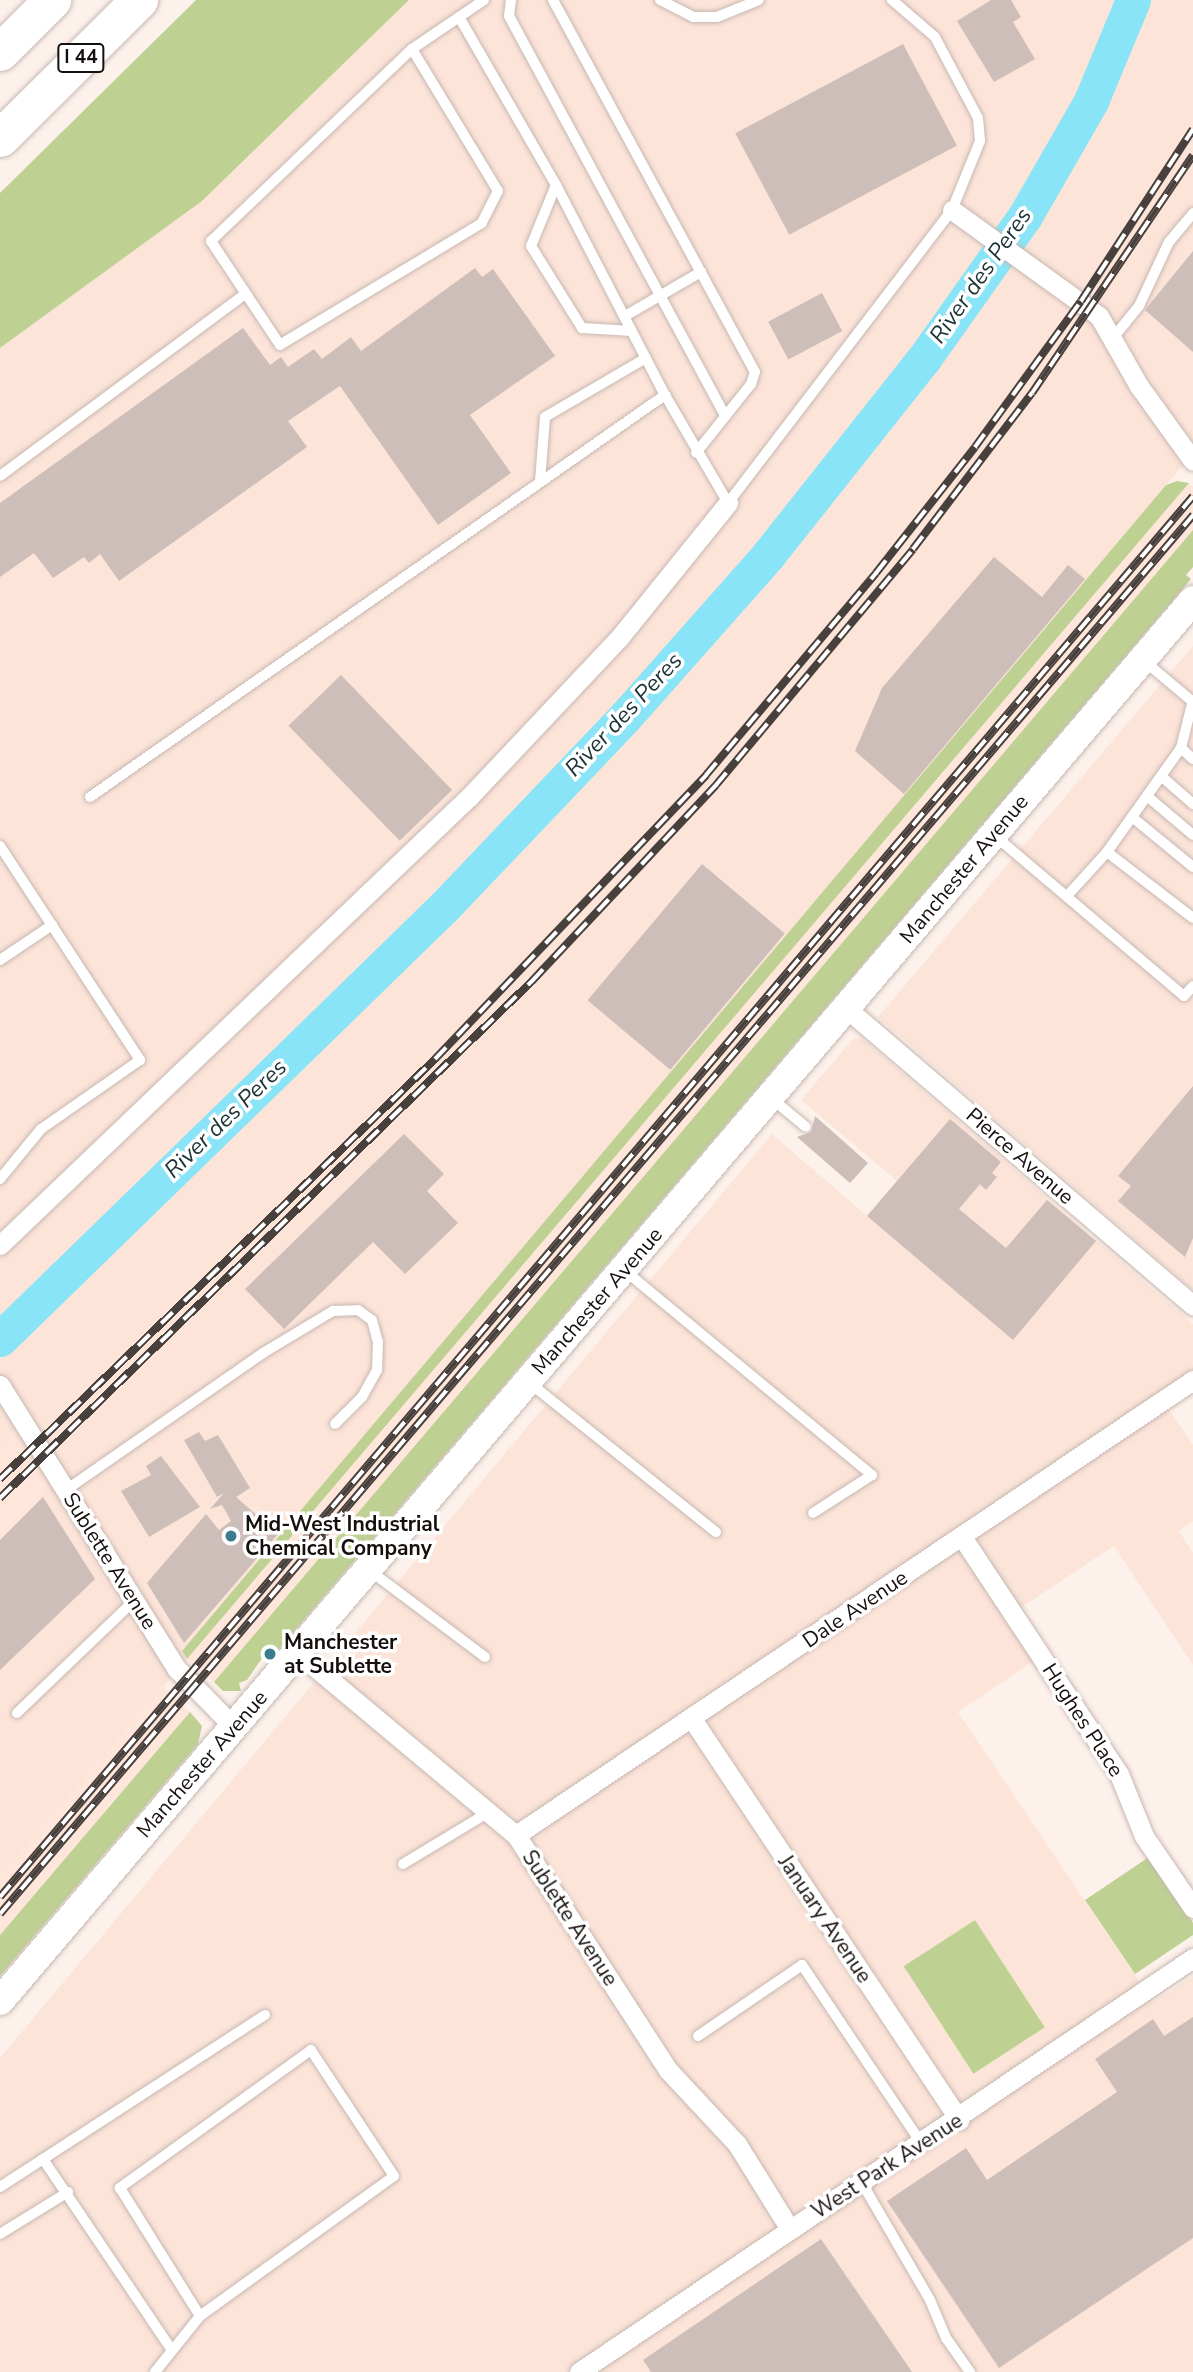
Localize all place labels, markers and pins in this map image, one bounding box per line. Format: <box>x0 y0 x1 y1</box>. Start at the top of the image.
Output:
place label: Mid-West Industrial Chemical Company <box>245 1511 439 1561</box>
marker: Mid-West Industrial Chemical Company <box>223 1528 239 1544</box>
place label: Manchester at Sublette <box>284 1629 397 1679</box>
marker: Manchester at Sublette <box>262 1646 278 1662</box>

